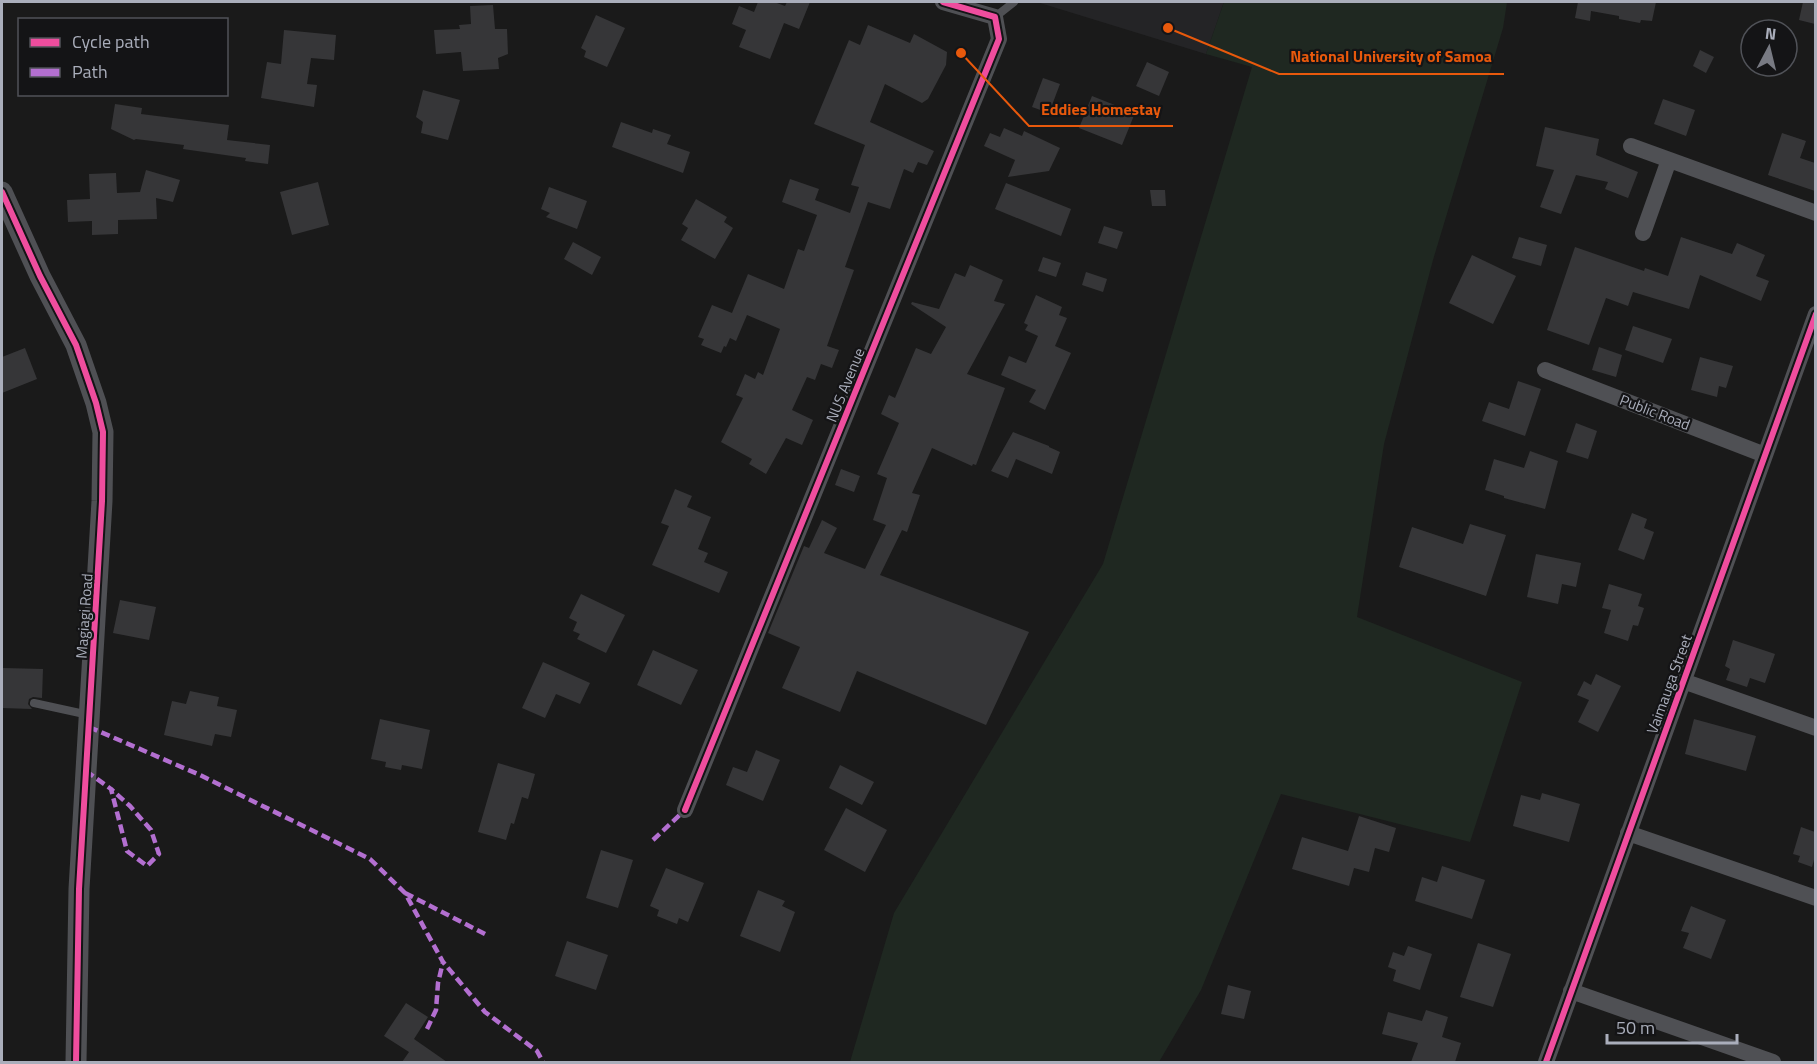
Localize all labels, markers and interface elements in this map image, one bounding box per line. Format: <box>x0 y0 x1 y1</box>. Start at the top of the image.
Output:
legend <box>18 18 228 96</box>
north arrow <box>1739 18 1799 78</box>
text: N <box>1764 21 1778 46</box>
text: Cycle path <box>72 28 150 55</box>
callout: National University of Samoa <box>1279 40 1504 74</box>
text: National University of Samoa <box>1290 44 1492 68</box>
text: Path <box>72 58 108 85</box>
callout: Eddies Homestay <box>1029 92 1173 126</box>
text: Eddies Homestay <box>1041 97 1161 121</box>
street label: NUS Avenue <box>820 344 870 426</box>
street label: Public Road <box>1616 388 1694 436</box>
street label: Magiagi Road <box>70 573 98 659</box>
street label: Vaimauga Street <box>1640 630 1698 737</box>
scale bar <box>1607 1007 1738 1045</box>
text: 50 m <box>1616 1014 1655 1041</box>

